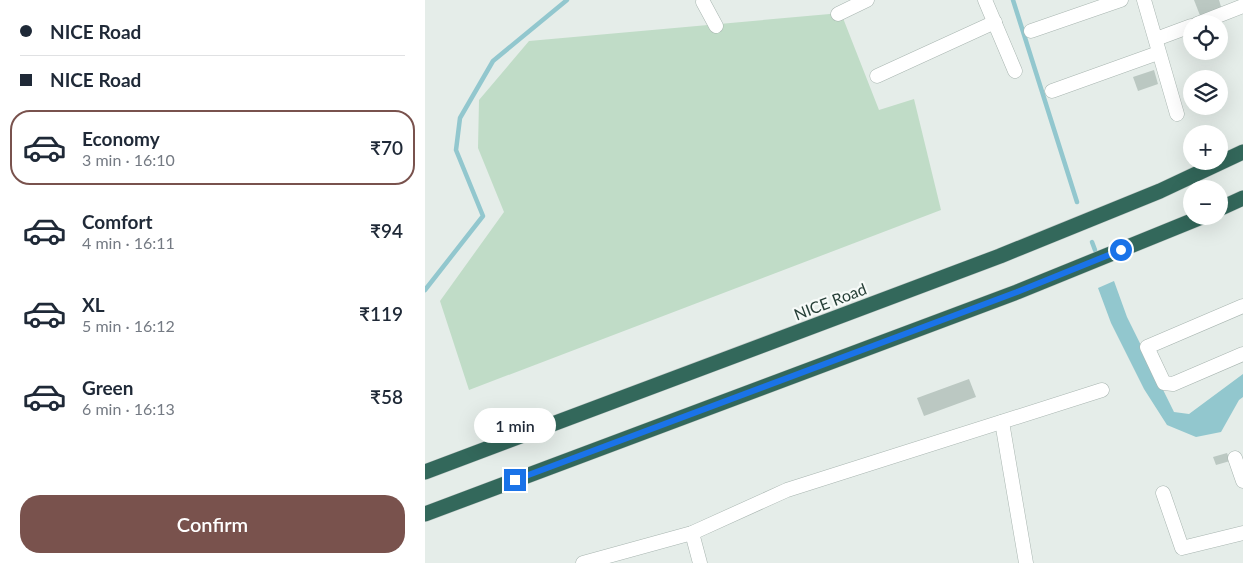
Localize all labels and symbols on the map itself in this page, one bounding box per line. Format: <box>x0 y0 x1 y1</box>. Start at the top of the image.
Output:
route start <box>1110 239 1132 261</box>
street label: NICE Road <box>791 278 869 324</box>
callout: 1 min <box>474 408 556 442</box>
route end <box>504 469 526 491</box>

